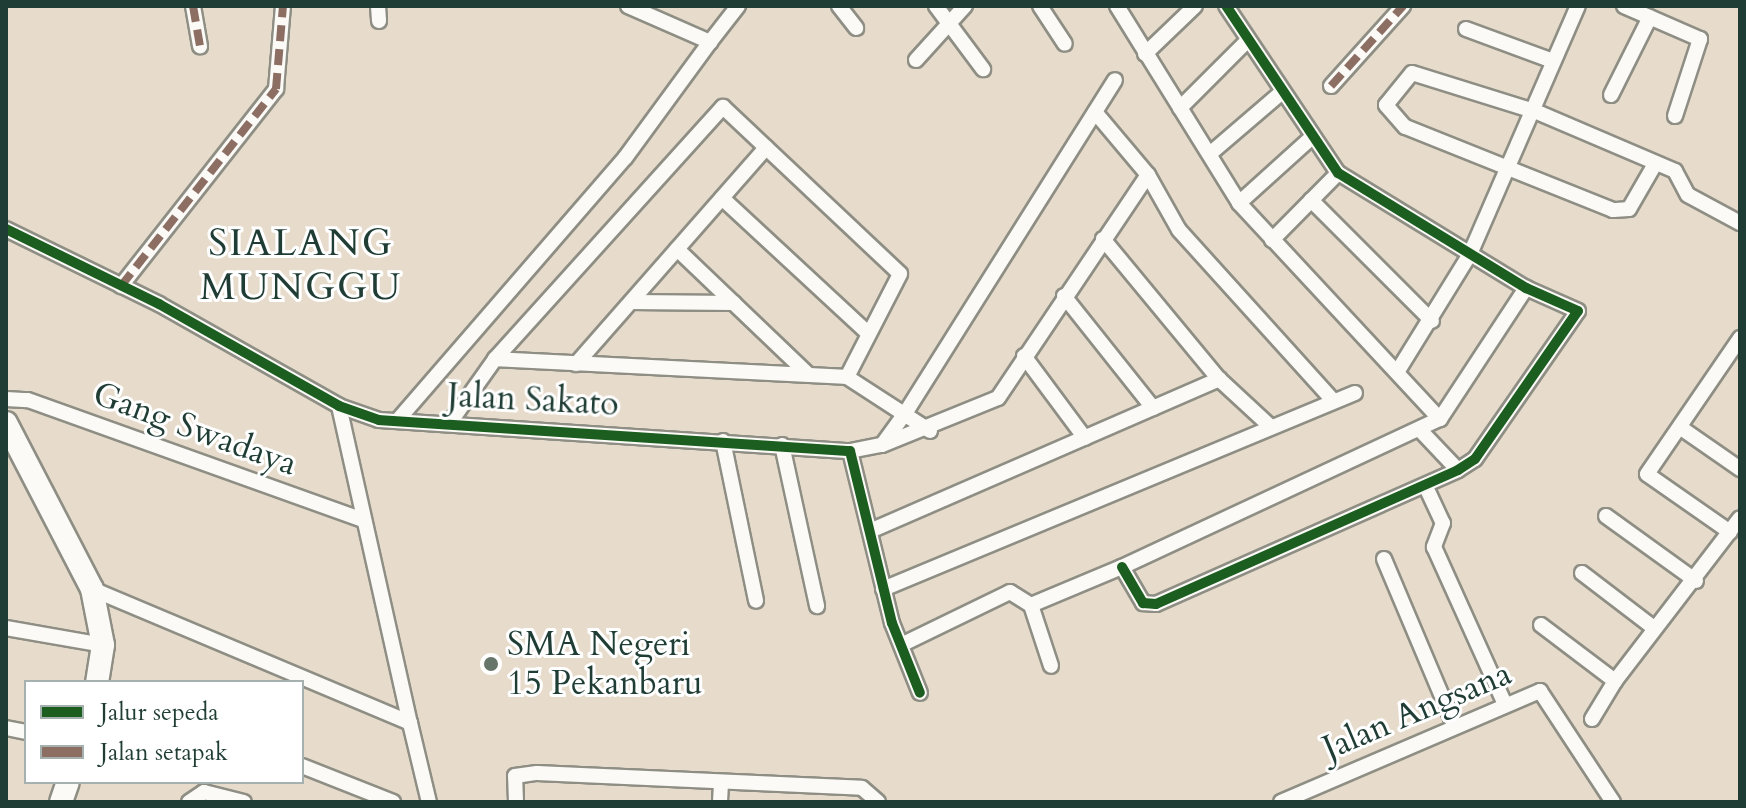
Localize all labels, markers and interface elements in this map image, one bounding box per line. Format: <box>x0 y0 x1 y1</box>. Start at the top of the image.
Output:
district label: SIALANG MUNGGU <box>200 221 402 310</box>
street label: Gang Swadaya <box>88 373 302 485</box>
street label: Jalan Sakato <box>446 375 620 425</box>
place label: SMA Negeri 15 Pekanbaru <box>507 624 703 704</box>
street label: Jalan Angsana <box>1317 653 1517 769</box>
marker: SMA Negeri 15 Pekanbaru <box>482 655 500 673</box>
legend <box>24 680 304 784</box>
text: Jalur sepeda <box>100 696 219 729</box>
text: Jalan setapak <box>100 736 228 769</box>

